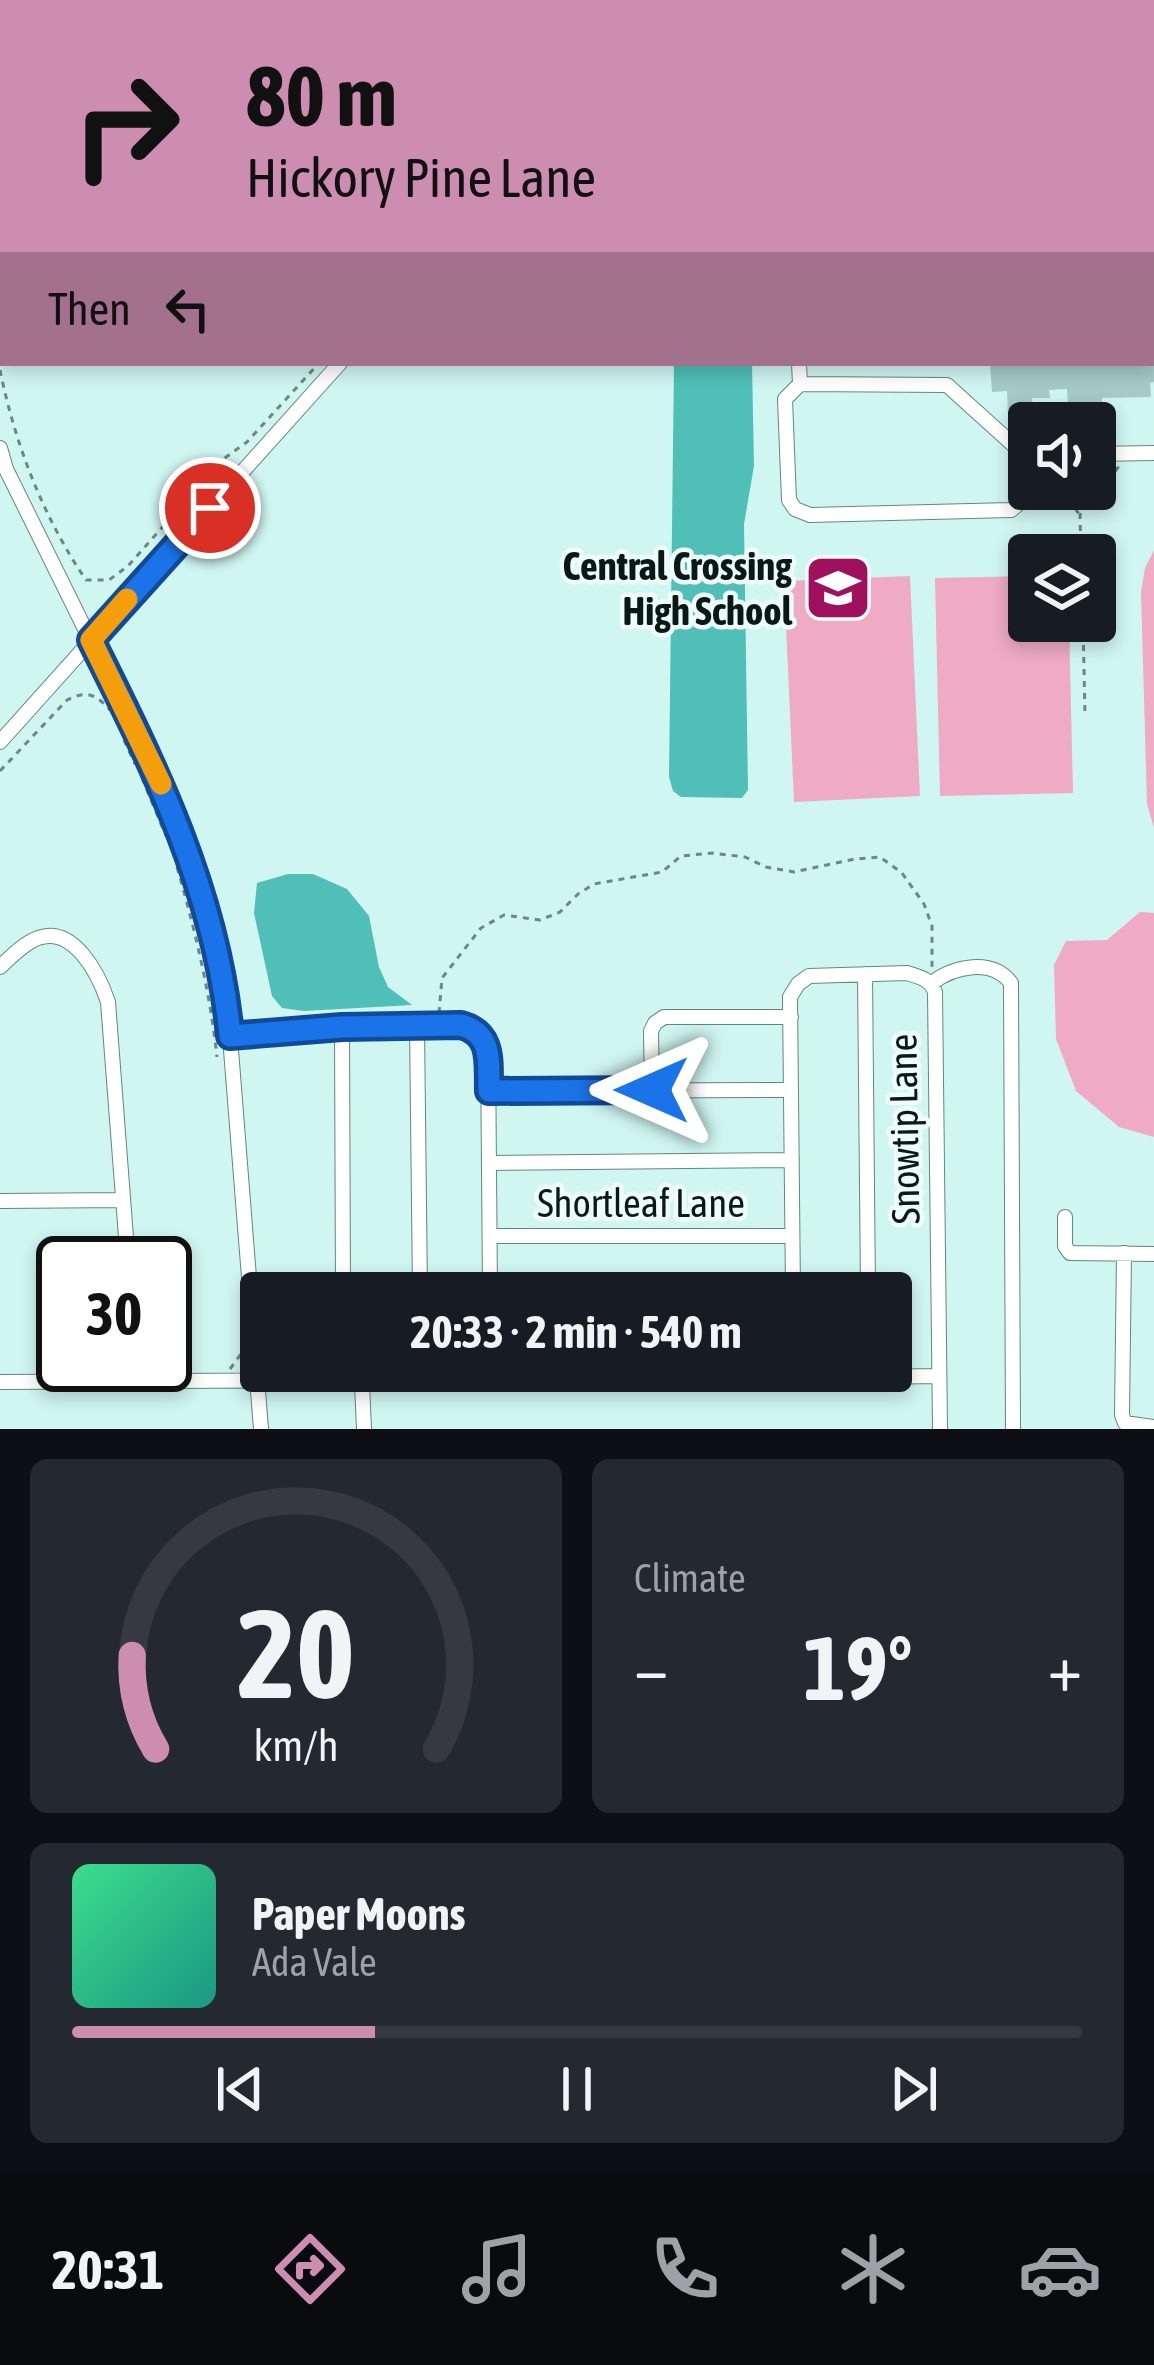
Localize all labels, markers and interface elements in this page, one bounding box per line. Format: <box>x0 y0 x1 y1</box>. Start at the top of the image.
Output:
icon: right <box>48 48 204 204</box>
text: 80 m <box>246 48 397 144</box>
text: Hickory Pine Lane <box>246 147 596 208</box>
icon: left <box>155 276 221 342</box>
text: Then <box>48 283 131 335</box>
map controls <box>1008 402 1116 642</box>
button: sound <box>1008 402 1116 510</box>
pin <box>159 457 261 559</box>
icon: arrive <box>177 475 243 541</box>
button: layers <box>1008 534 1116 642</box>
place label: Central Crossing High School <box>562 544 793 633</box>
school or university icon: Central Crossing High School <box>803 553 873 623</box>
position arrow <box>589 1027 715 1153</box>
street label: Snowtip Lane <box>880 1033 928 1225</box>
street label: Shortleaf Lane <box>537 1181 745 1225</box>
speed limit sign: 30 <box>36 1236 192 1392</box>
text: 20:33 · 2 min · 540 m <box>410 1306 742 1358</box>
text: Climate <box>634 1556 746 1600</box>
text: 20 <box>237 1581 355 1724</box>
text: 19° <box>803 1616 913 1719</box>
text: − <box>634 1629 668 1705</box>
text: + <box>1048 1629 1082 1705</box>
text: km/h <box>253 1721 339 1770</box>
text: Paper Moons <box>252 1888 465 1940</box>
text: Ada Vale <box>252 1940 377 1984</box>
icon: previous <box>207 2056 273 2122</box>
icon: pause <box>544 2056 610 2122</box>
icon: next <box>881 2056 947 2122</box>
icon: directions <box>268 2227 352 2311</box>
icon: music <box>455 2227 539 2311</box>
icon: phone <box>643 2227 727 2311</box>
icon: climate <box>831 2227 915 2311</box>
icon: car <box>1018 2227 1102 2311</box>
text: 20:31 <box>52 2239 164 2300</box>

